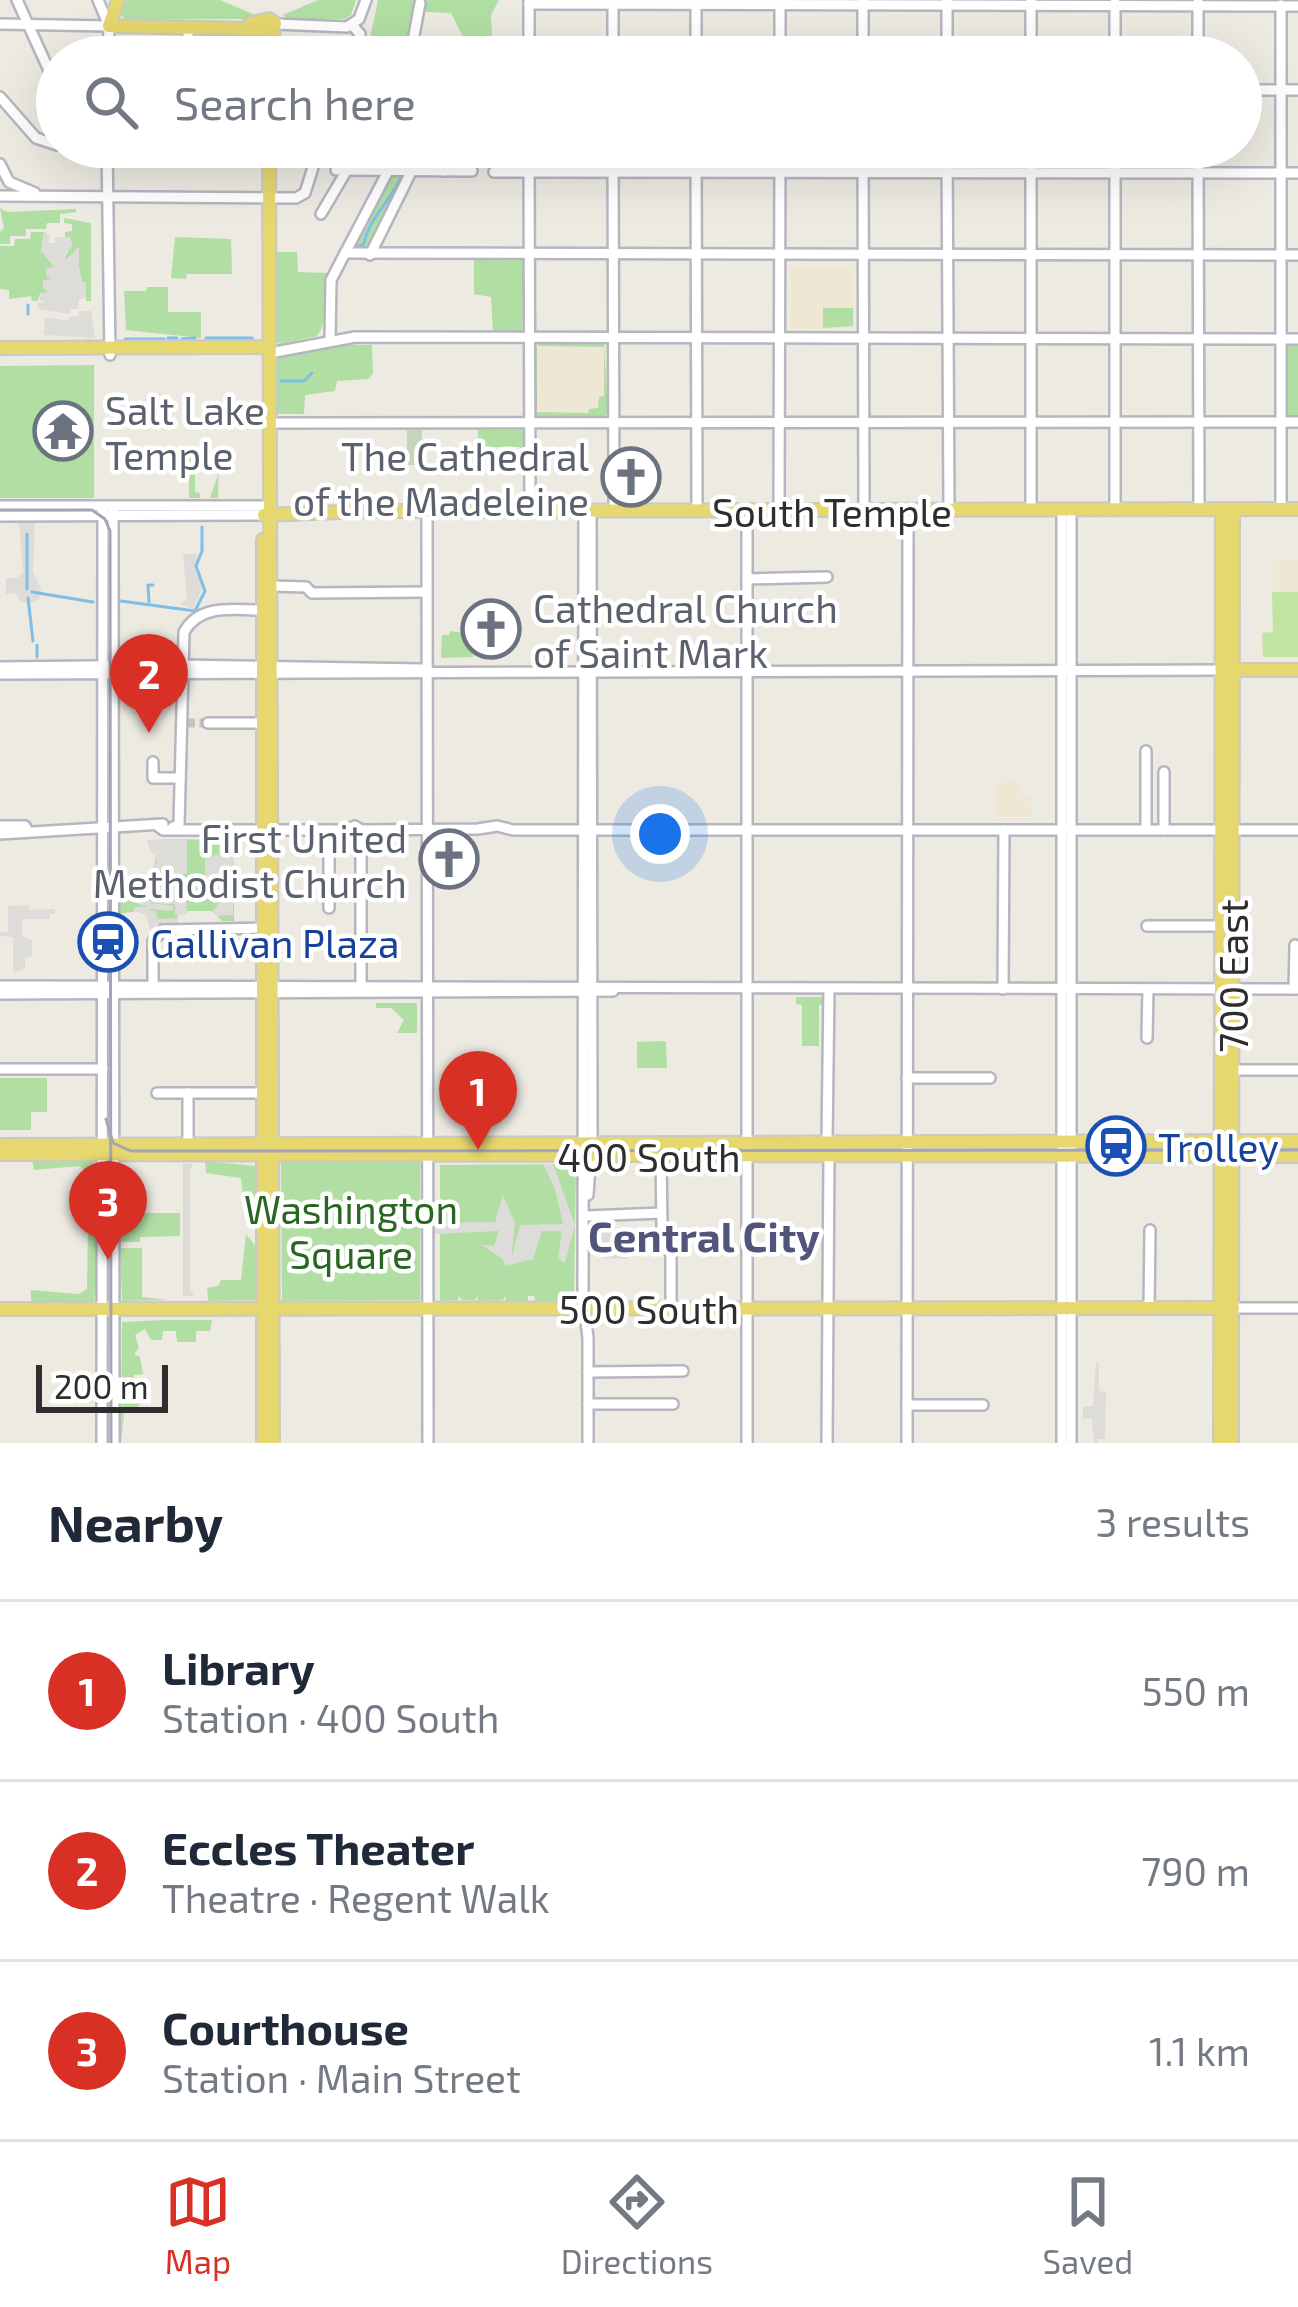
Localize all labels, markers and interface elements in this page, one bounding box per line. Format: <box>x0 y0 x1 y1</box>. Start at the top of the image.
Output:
search box <box>36 36 1262 168</box>
icon: search <box>78 69 144 135</box>
text: Search here <box>174 75 416 129</box>
place label: Salt Lake Temple <box>105 386 265 478</box>
temple icon: Salt Lake Temple <box>32 400 94 462</box>
place label: The Cathedral of the Madeleine <box>293 432 589 524</box>
church icon: The Cathedral of the Madeleine <box>600 446 662 508</box>
street label: South Temple <box>712 488 952 535</box>
place label: Cathedral Church of Saint Mark <box>533 584 838 676</box>
church icon: Cathedral Church of Saint Mark <box>460 598 522 660</box>
pin: 2 <box>110 634 188 733</box>
your location <box>630 804 690 864</box>
place label: First United Methodist Church <box>93 814 407 906</box>
church icon: First United Methodist Church <box>418 828 480 890</box>
street label: 700 East <box>1209 899 1256 1053</box>
station icon: Gallivan Plaza <box>77 911 139 973</box>
place label: Gallivan Plaza <box>150 919 399 966</box>
pin: 1 <box>439 1051 517 1150</box>
station icon: Trolley <box>1085 1115 1147 1177</box>
place label: Trolley <box>1158 1123 1279 1170</box>
street label: 400 South <box>557 1133 741 1180</box>
pin: 3 <box>69 1161 147 1260</box>
park label: Washington Square <box>244 1185 458 1277</box>
district label: Central City <box>588 1210 820 1261</box>
street label: 500 South <box>559 1285 739 1332</box>
scale bar <box>36 1359 168 1412</box>
text: 200 m <box>54 1366 149 1406</box>
text: Nearby <box>48 1491 223 1552</box>
text: 3 results <box>1096 1498 1250 1545</box>
text: Library <box>162 1640 315 1694</box>
text: 1 <box>79 1667 95 1714</box>
text: 550 m <box>1142 1667 1250 1714</box>
text: Station · 400 South <box>162 1694 499 1741</box>
text: Eccles Theater <box>162 1820 474 1874</box>
text: 2 <box>76 1847 98 1894</box>
text: 790 m <box>1141 1847 1250 1894</box>
text: Theatre · Regent Walk <box>162 1874 550 1921</box>
text: Courthouse <box>162 2000 409 2054</box>
text: 3 <box>76 2027 98 2074</box>
text: 1.1 km <box>1149 2027 1250 2074</box>
text: Station · Main Street <box>162 2054 521 2101</box>
tab: Map <box>165 2169 231 2281</box>
tab: Directions <box>561 2169 713 2281</box>
tab: Saved <box>1043 2169 1133 2281</box>

